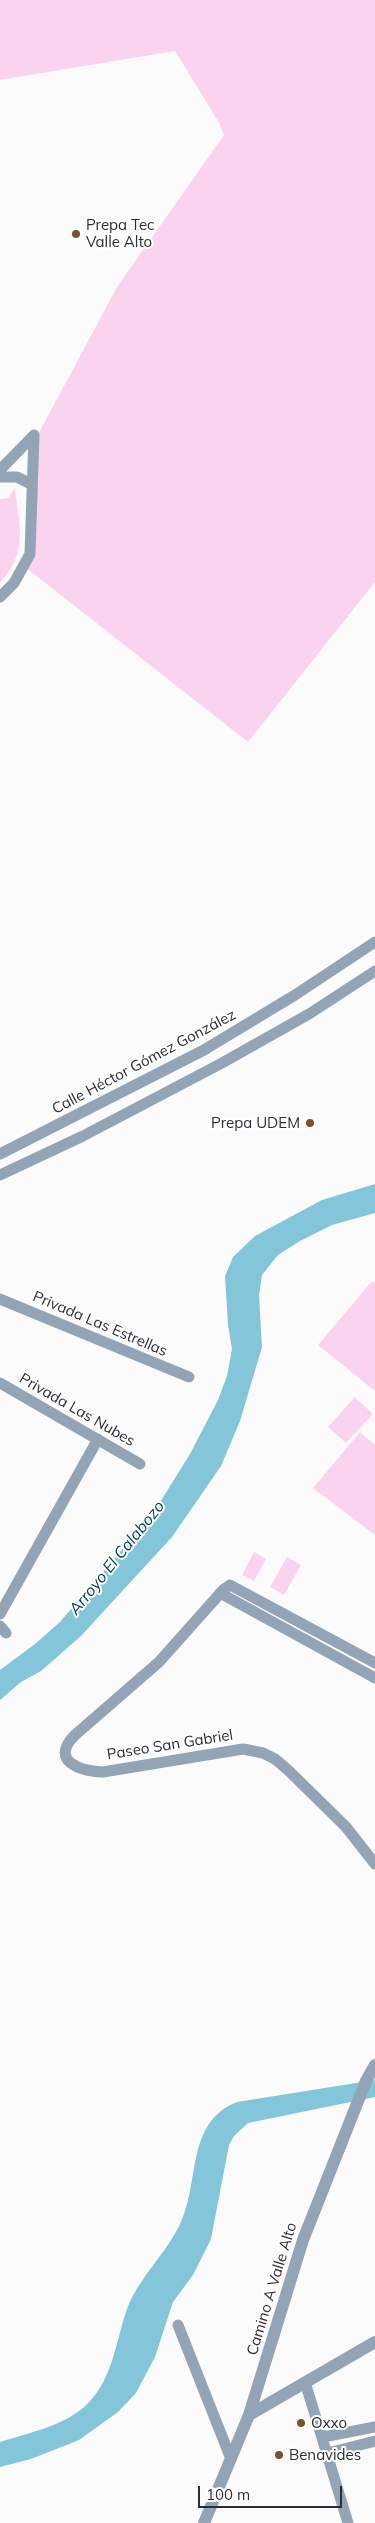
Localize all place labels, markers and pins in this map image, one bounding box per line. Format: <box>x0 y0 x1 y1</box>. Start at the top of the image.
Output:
place label: Prepa Tec Valle Alto <box>86 216 155 251</box>
marker: Prepa Tec Valle Alto <box>70 228 82 240</box>
place label: Prepa UDEM <box>211 1114 300 1132</box>
marker: Prepa UDEM <box>304 1117 316 1129</box>
place label: Oxxo <box>311 2414 347 2432</box>
marker: Oxxo <box>295 2417 307 2429</box>
place label: Benavides <box>289 2446 361 2464</box>
marker: Benavides <box>273 2449 285 2461</box>

